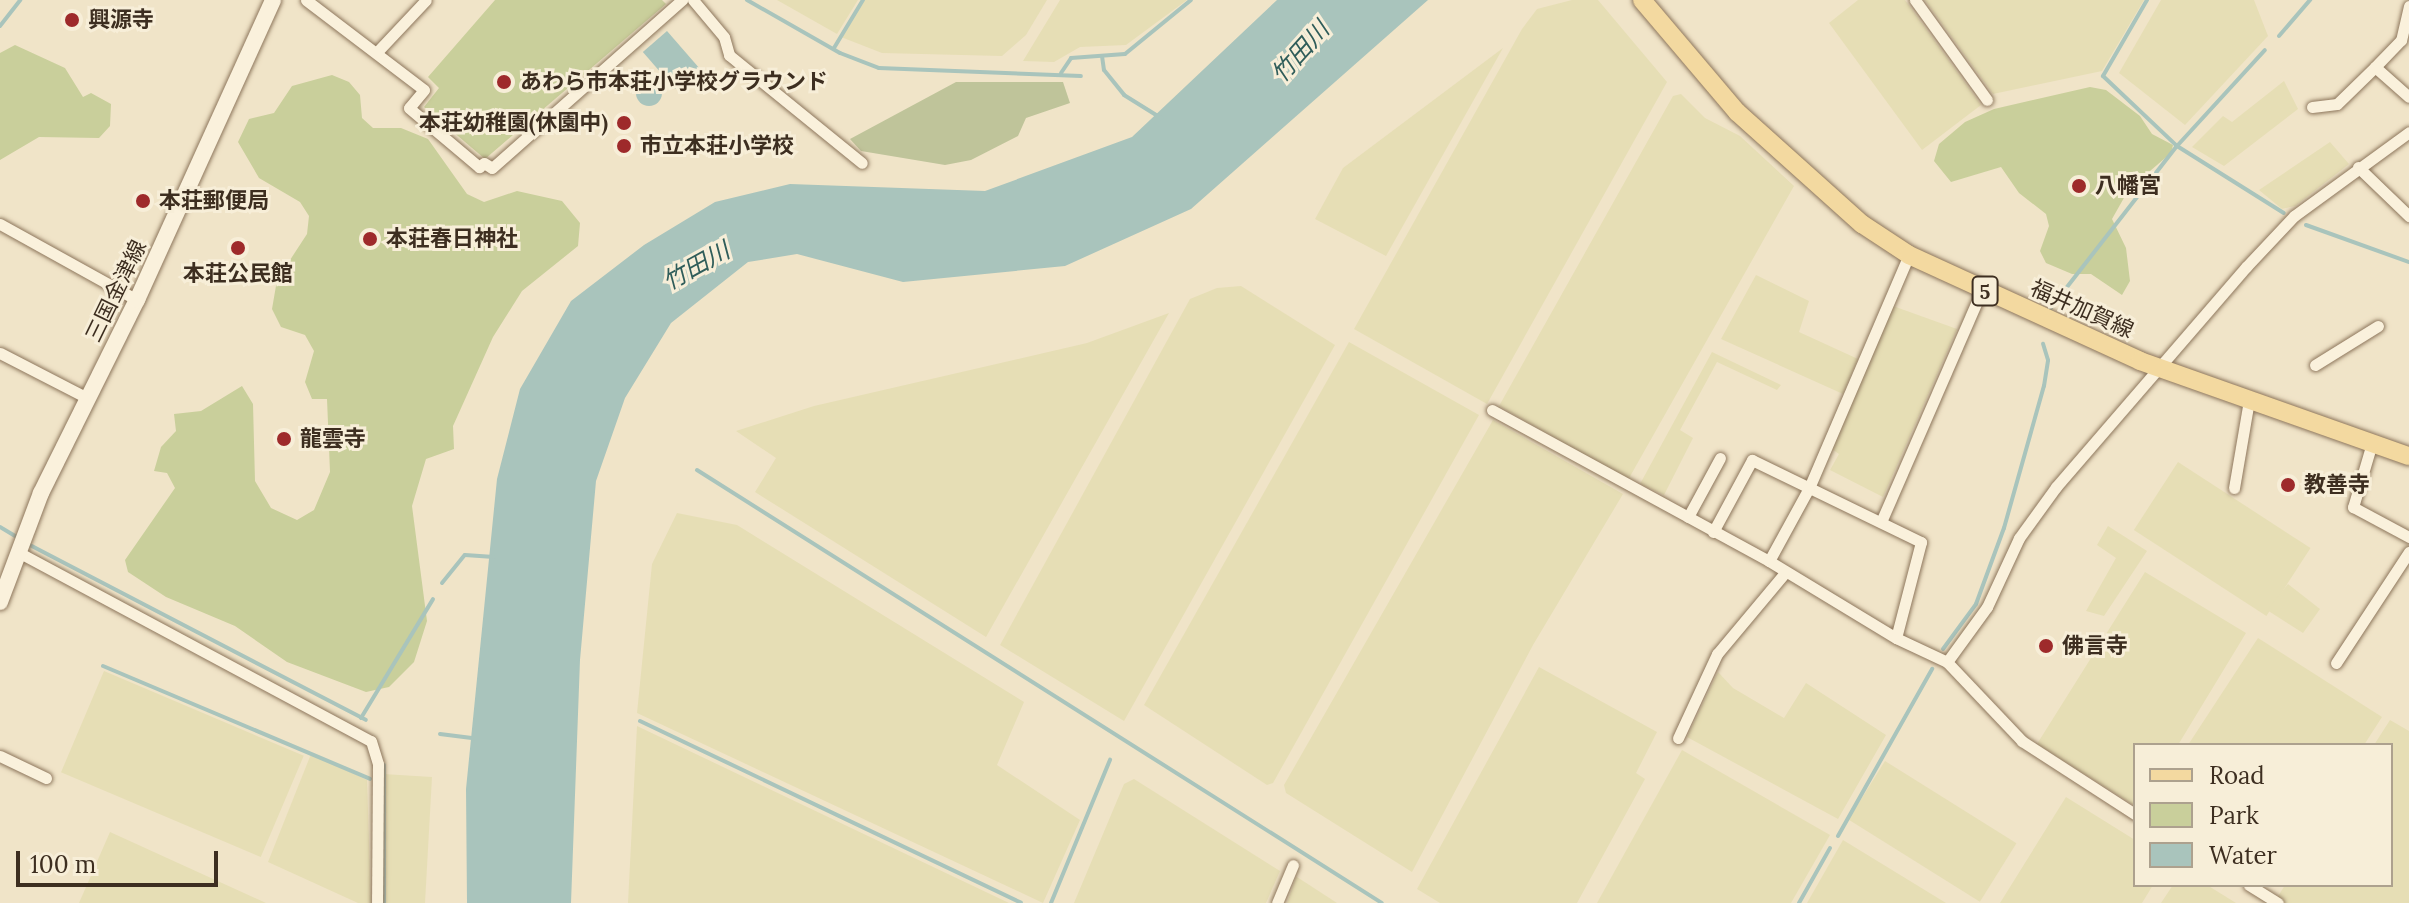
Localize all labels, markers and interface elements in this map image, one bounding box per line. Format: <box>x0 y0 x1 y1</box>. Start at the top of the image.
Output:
place label: 興源寺 <box>88 7 154 33</box>
marker: 興源寺 <box>63 11 81 29</box>
water label: 竹田川 <box>1265 16 1335 88</box>
place label: あわら市本荘小学校グラウンド <box>520 69 828 95</box>
marker: あわら市本荘小学校グラウンド <box>495 73 513 91</box>
place label: 本荘幼稚園(休園中) <box>419 110 608 136</box>
marker: 本荘幼稚園(休園中) <box>615 114 633 132</box>
place label: 市立本荘小学校 <box>640 133 794 159</box>
marker: 市立本荘小学校 <box>615 137 633 155</box>
place label: 八幡宮 <box>2095 173 2161 199</box>
marker: 八幡宮 <box>2070 177 2088 195</box>
place label: 本荘郵便局 <box>159 188 269 214</box>
marker: 本荘郵便局 <box>134 192 152 210</box>
place label: 本荘春日神社 <box>386 226 518 252</box>
marker: 本荘春日神社 <box>361 230 379 248</box>
street label: 三国金津線 <box>80 236 152 346</box>
water label: 竹田川 <box>658 236 734 296</box>
marker: 本荘公民館 <box>229 239 247 257</box>
place label: 本荘公民館 <box>183 261 293 287</box>
road number: 5 <box>1971 275 1999 307</box>
street label: 福井加賀線 <box>2026 275 2138 343</box>
place label: 龍雲寺 <box>300 426 366 452</box>
marker: 龍雲寺 <box>275 430 293 448</box>
place label: 教善寺 <box>2304 472 2370 498</box>
marker: 教善寺 <box>2279 476 2297 494</box>
place label: 佛言寺 <box>2062 633 2128 659</box>
marker: 佛言寺 <box>2037 637 2055 655</box>
legend <box>2133 743 2393 887</box>
text: Road <box>2209 760 2265 791</box>
text: Park <box>2209 800 2259 831</box>
scale bar <box>20 835 222 885</box>
text: Water <box>2209 840 2277 871</box>
text: 100 m <box>30 849 96 880</box>

